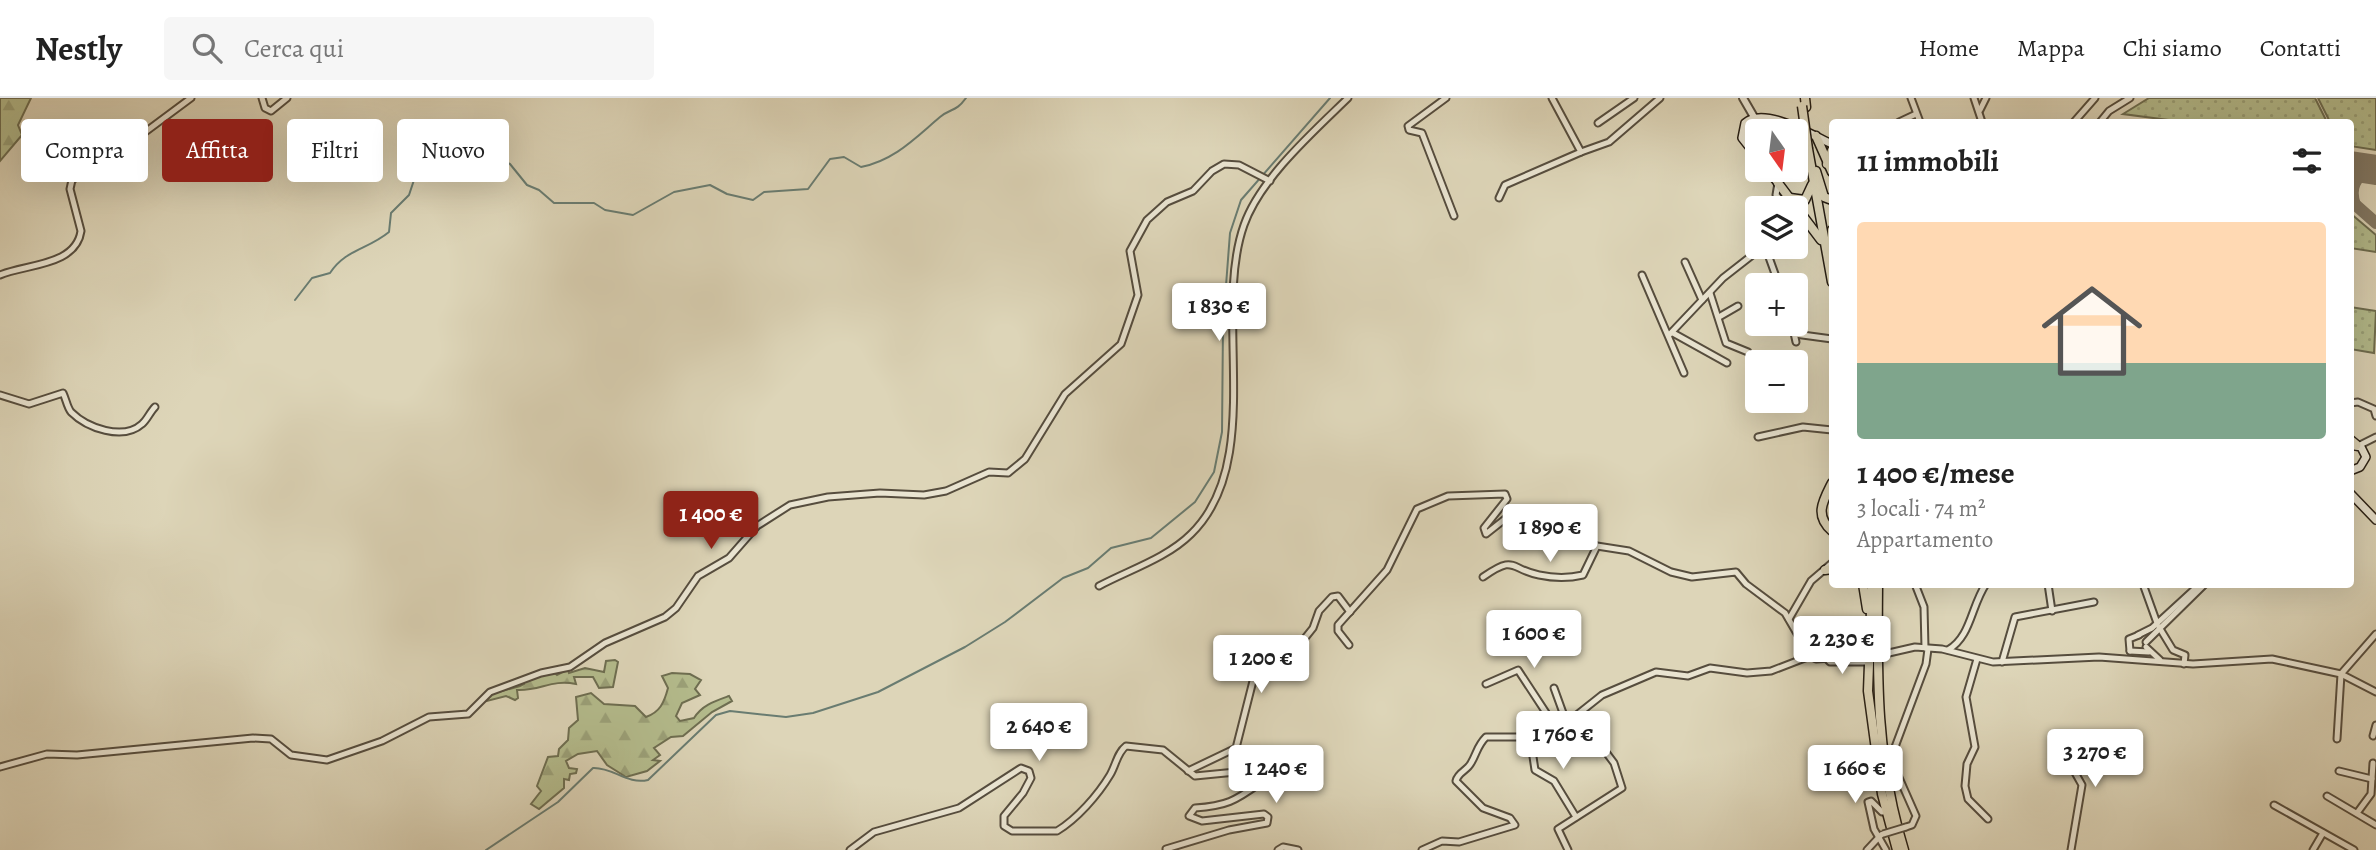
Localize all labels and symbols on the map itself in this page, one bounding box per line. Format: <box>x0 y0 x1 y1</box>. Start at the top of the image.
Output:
north arrow <box>1745 119 1808 182</box>
pin: 1 830 € <box>1154 284 1284 343</box>
pin: 1 400 € <box>646 491 776 551</box>
pin: 1 890 € <box>1485 504 1615 564</box>
pin: 1 600 € <box>1469 610 1599 670</box>
pin: 2 230 € <box>1777 616 1907 676</box>
pin: 1 200 € <box>1196 636 1326 695</box>
pin: 2 640 € <box>974 704 1104 763</box>
pin: 1 760 € <box>1498 712 1628 771</box>
pin: 3 270 € <box>2030 730 2160 789</box>
pin: 1 240 € <box>1211 746 1341 805</box>
pin: 1 660 € <box>1790 746 1920 805</box>

